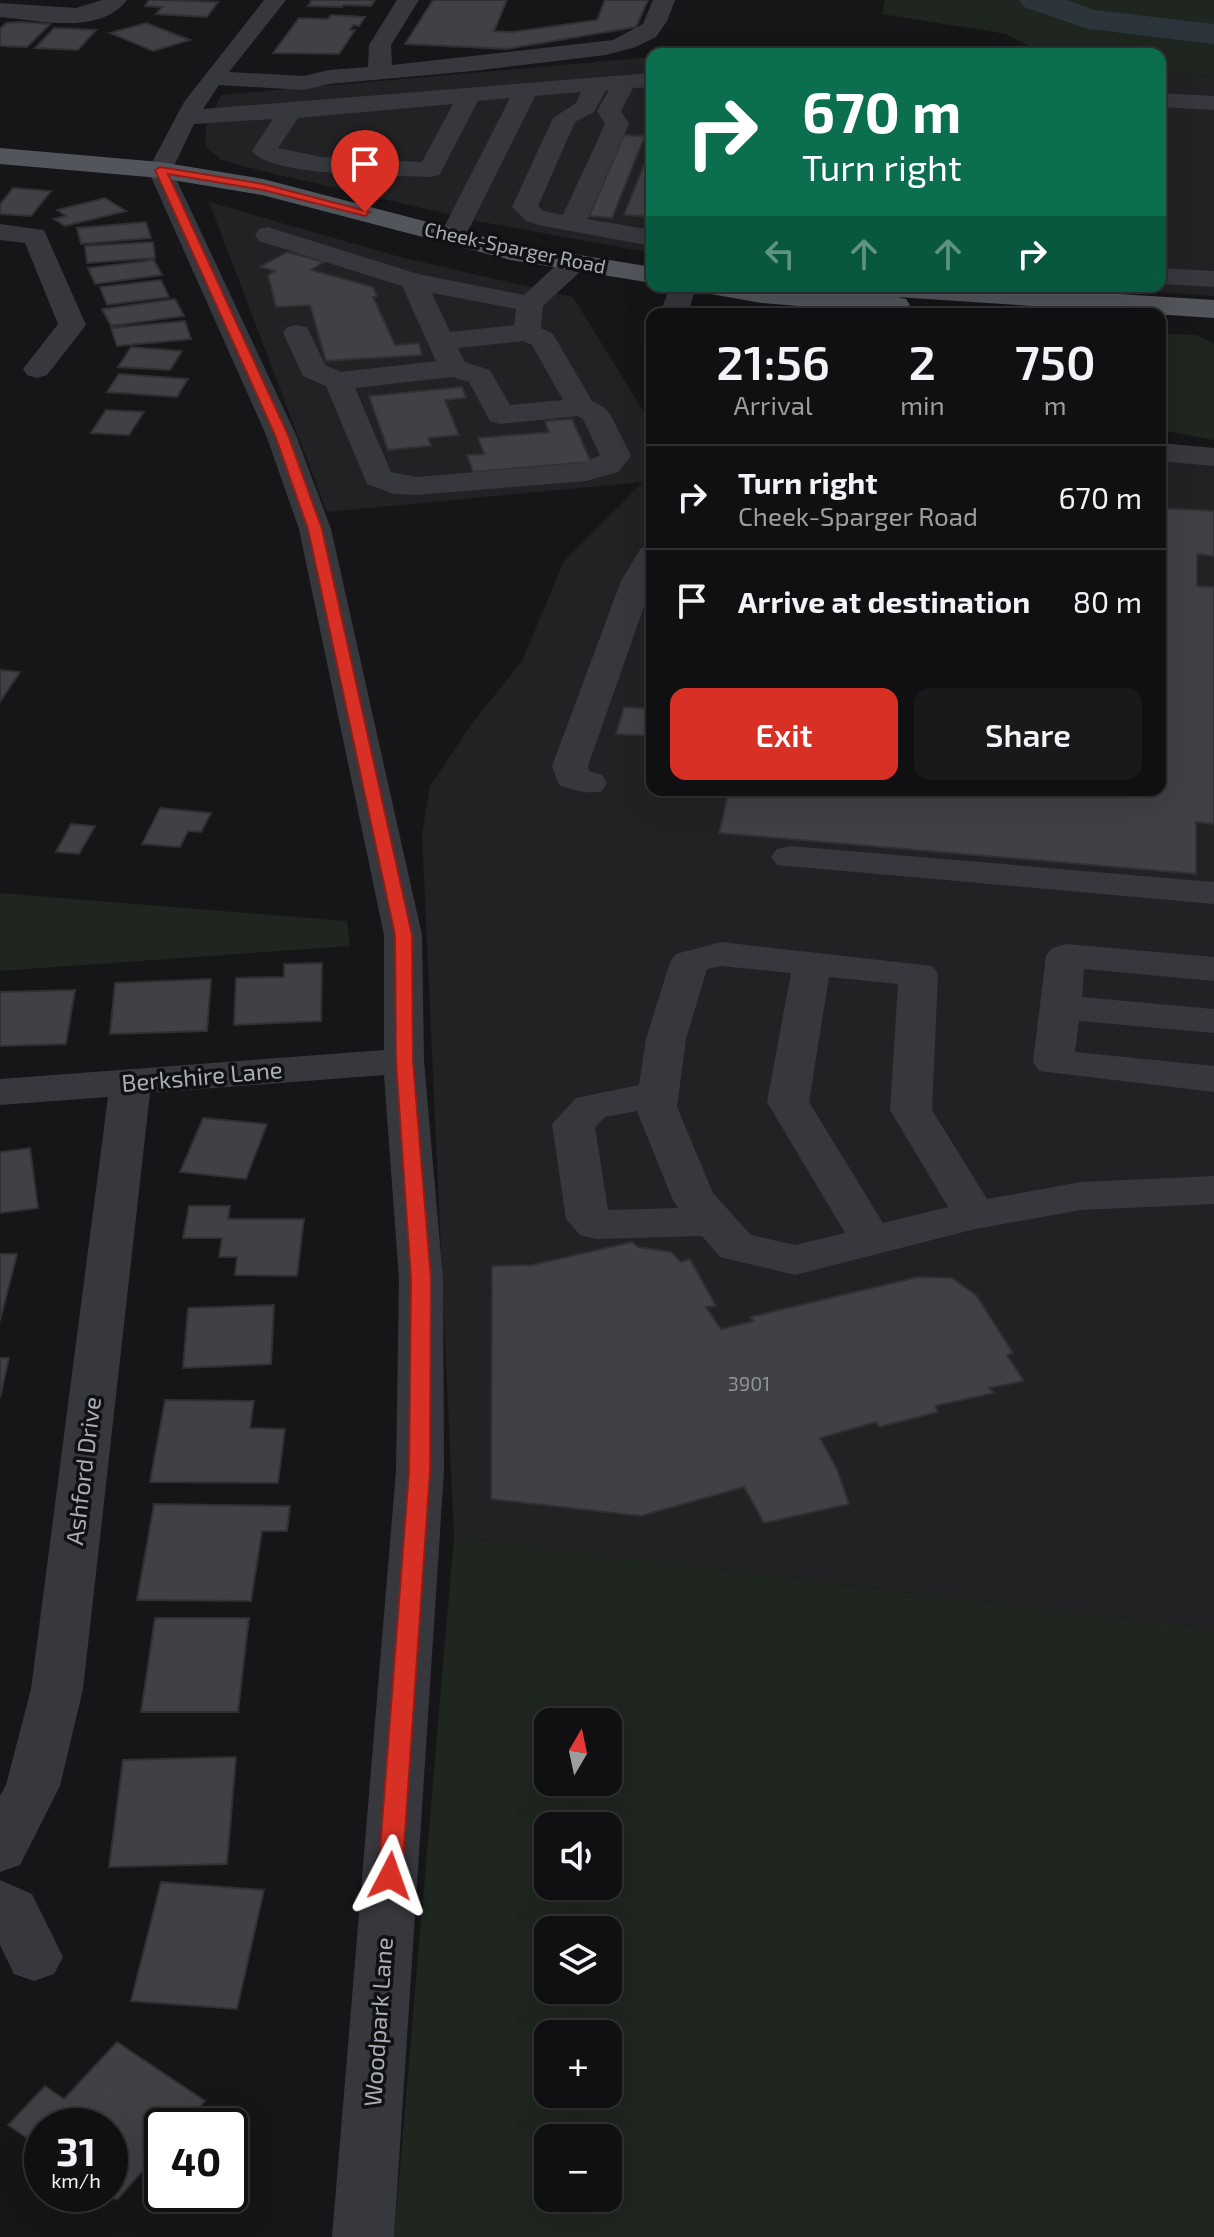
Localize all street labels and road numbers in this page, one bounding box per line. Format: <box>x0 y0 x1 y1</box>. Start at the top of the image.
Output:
street label: Cheek-Sparger Road <box>422 216 608 278</box>
street label: Berkshire Lane <box>120 1054 284 1097</box>
street label: Ashford Drive <box>59 1395 106 1547</box>
street label: Woodpark Lane <box>357 1936 398 2108</box>

